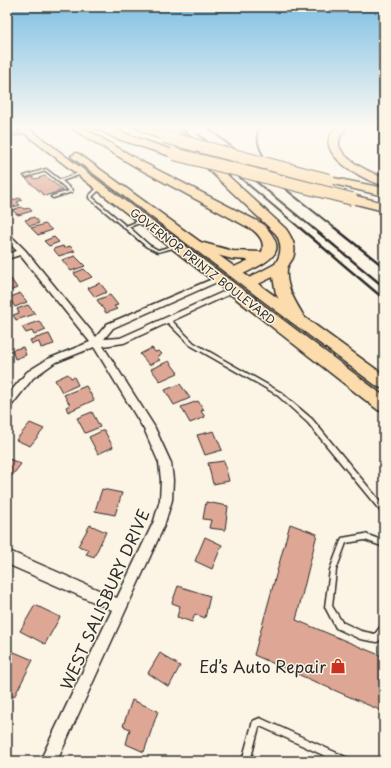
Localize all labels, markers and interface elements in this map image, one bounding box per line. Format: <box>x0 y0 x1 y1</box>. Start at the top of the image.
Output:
street label: GOVERNOR PRINTZ BOULEVARD <box>127 204 279 328</box>
street label: WEST SALISBURY DRIVE <box>53 505 155 693</box>
place label: Ed’s Auto Repair <box>199 654 326 678</box>
shop icon: Ed’s Auto Repair <box>329 657 347 675</box>

